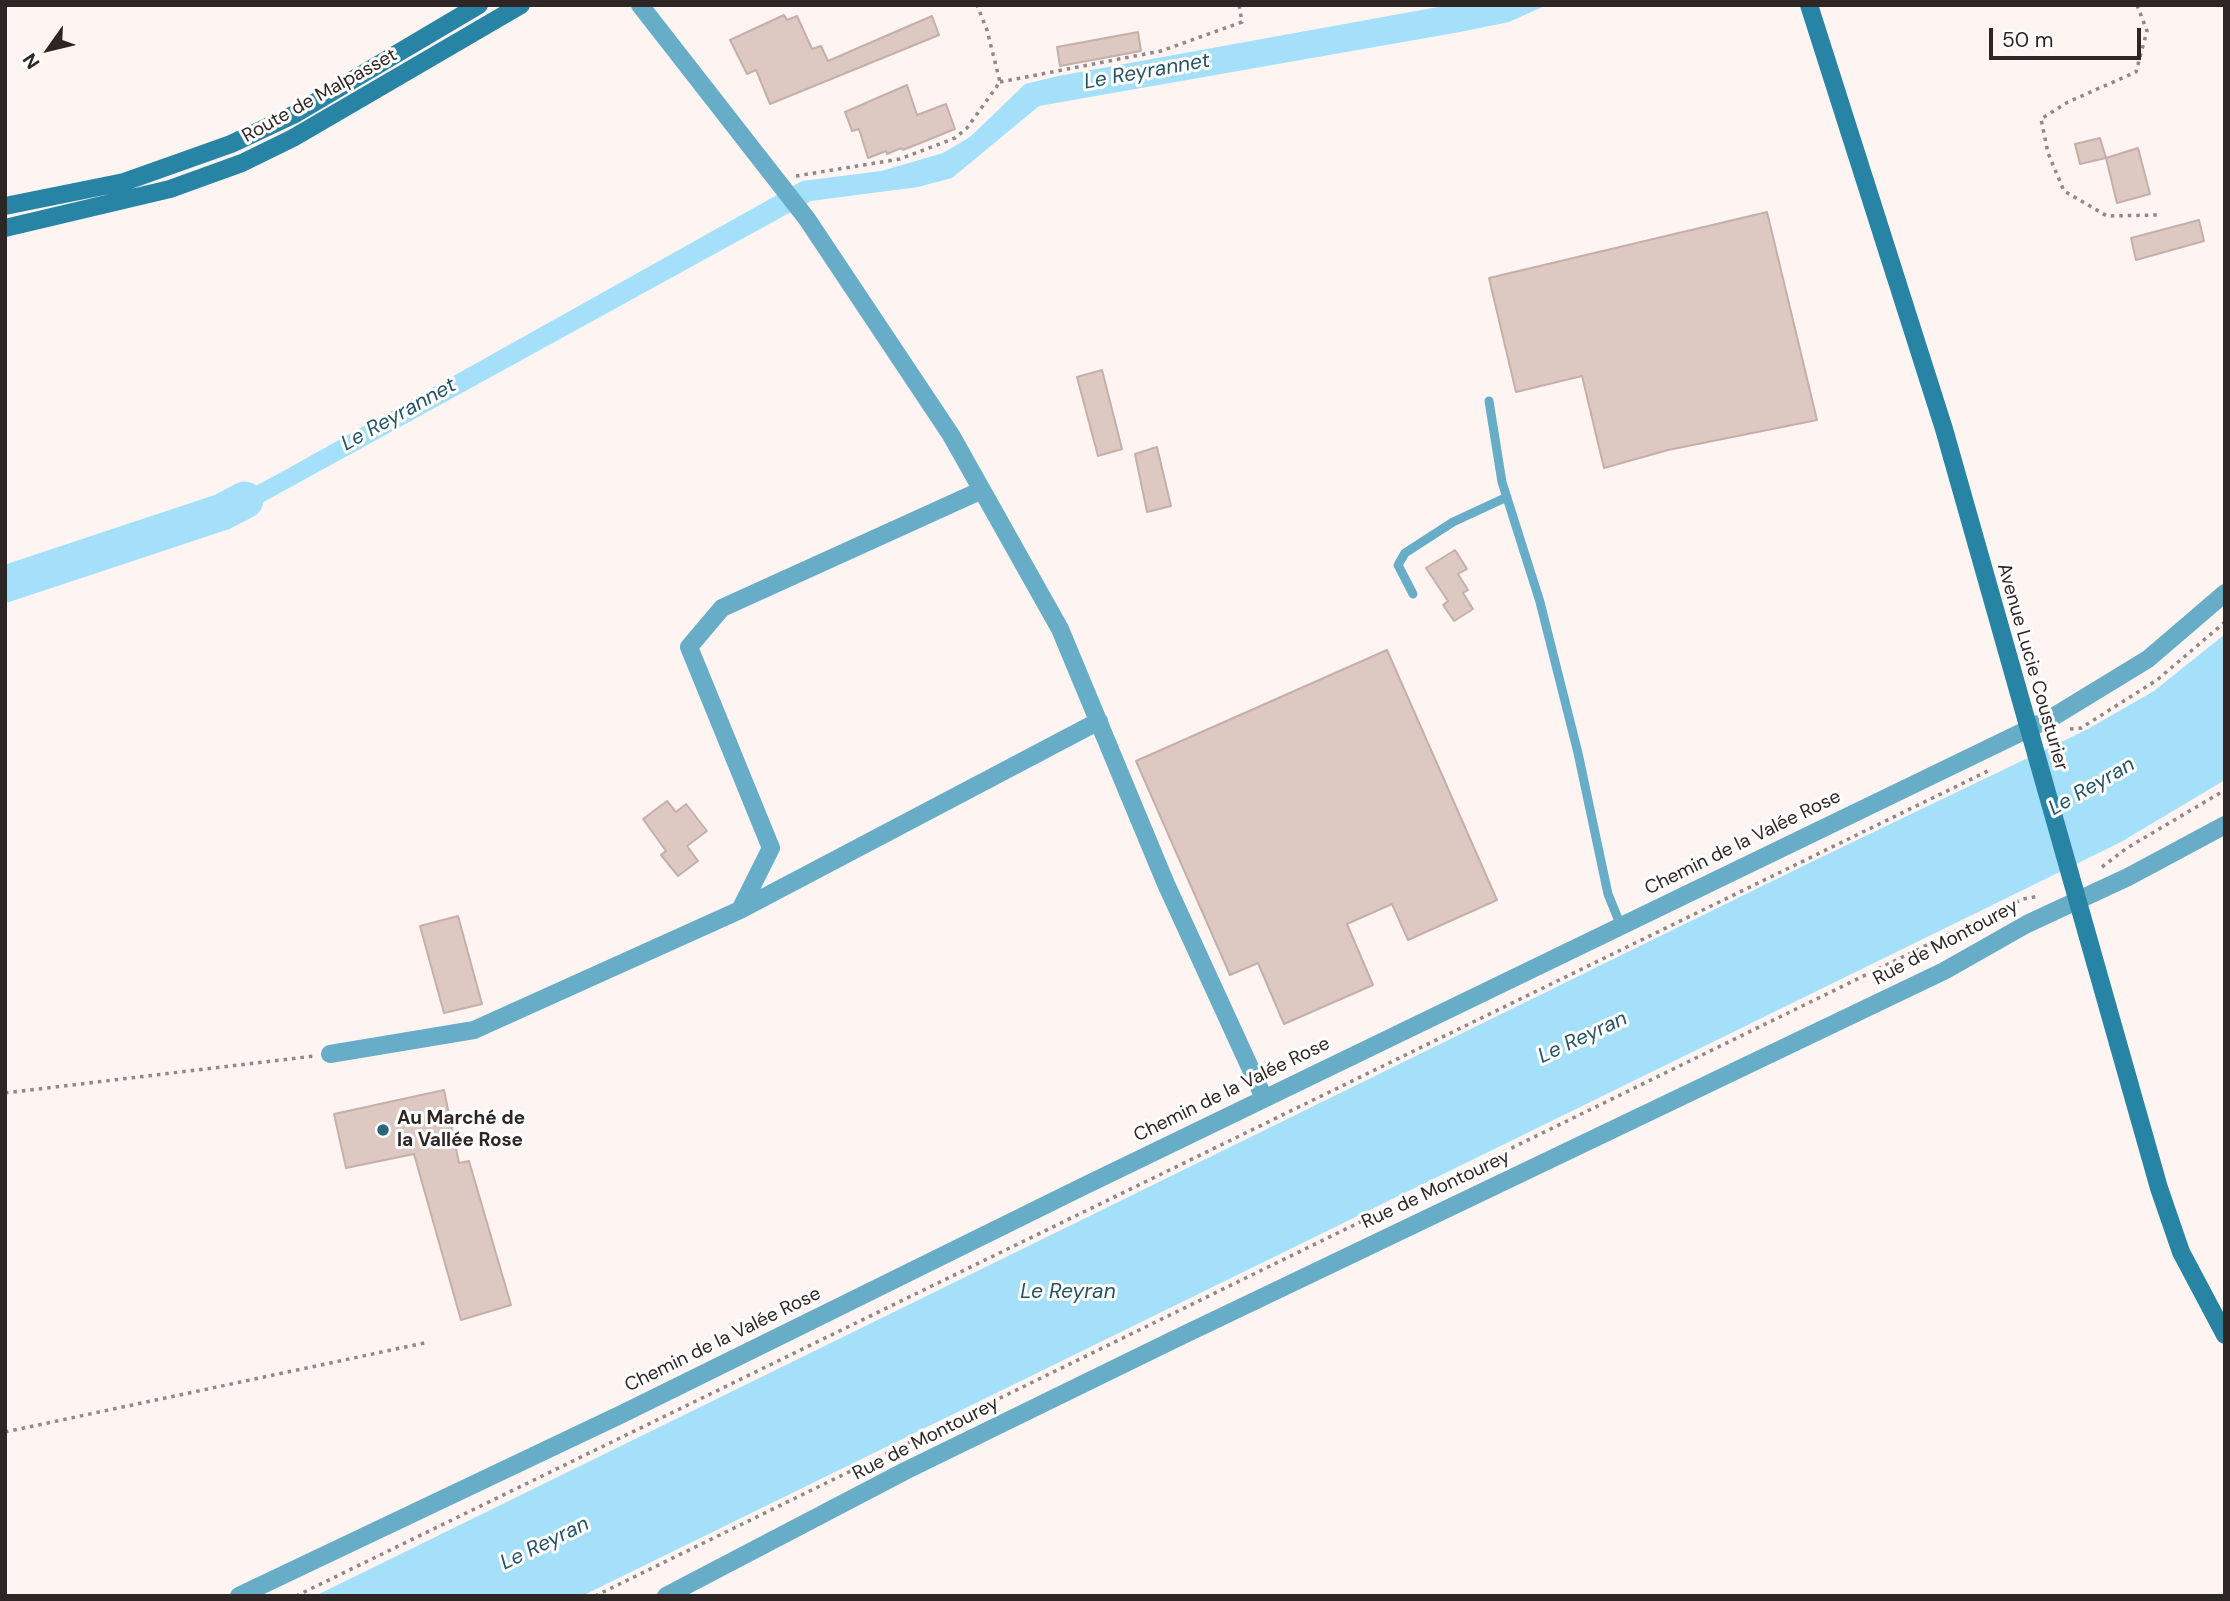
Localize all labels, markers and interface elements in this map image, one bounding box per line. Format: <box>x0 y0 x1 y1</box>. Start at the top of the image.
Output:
north arrow <box>14 14 84 84</box>
scale bar <box>1992 14 2144 58</box>
text: 50 m <box>2002 26 2053 54</box>
street label: Route de Malpasset <box>239 44 401 148</box>
text: N <box>17 48 45 74</box>
water label: Le Reyrannet <box>1082 49 1212 95</box>
water label: Le Reyrannet <box>337 373 461 457</box>
street label: Avenue Lucie Cousturier <box>1991 561 2073 773</box>
water label: Le Reyran <box>2044 752 2140 822</box>
street label: Chemin de la Valée Rose <box>1641 786 1845 900</box>
street label: Rue de Montourey <box>1870 895 2022 991</box>
water label: Le Reyran <box>1534 1006 1632 1070</box>
street label: Chemin de la Valée Rose <box>1130 1033 1334 1147</box>
place label: Au Marché de la Vallée Rose <box>397 1108 525 1152</box>
marker: Au Marché de la Vallée Rose <box>375 1122 391 1138</box>
street label: Rue de Montourey <box>1358 1146 1514 1234</box>
water label: Le Reyran <box>1020 1279 1116 1305</box>
street label: Chemin de la Valée Rose <box>621 1283 825 1397</box>
street label: Rue de Montourey <box>849 1392 1003 1486</box>
water label: Le Reyran <box>497 1512 593 1576</box>

